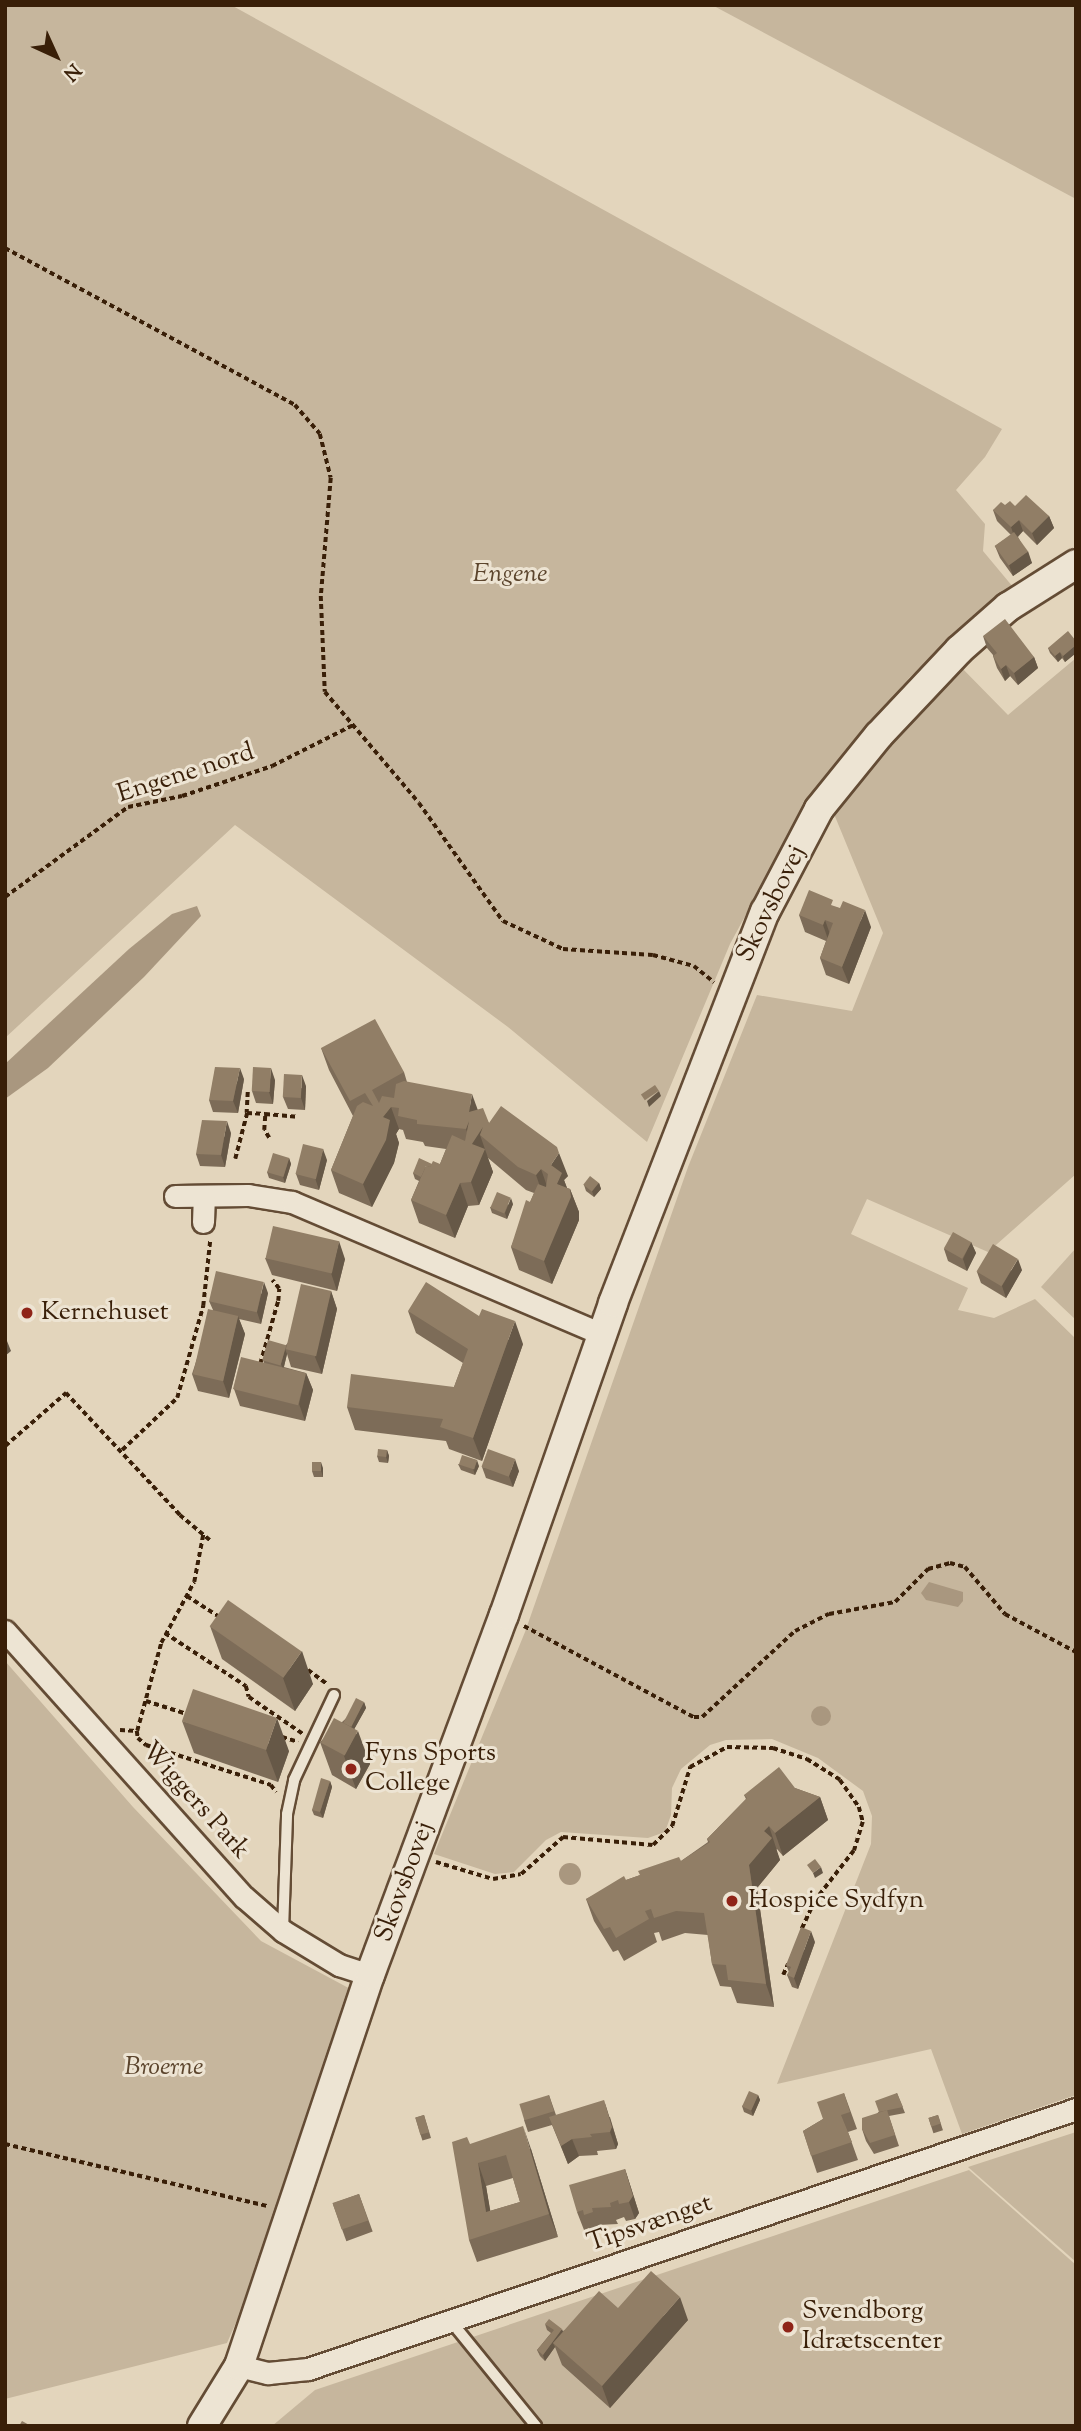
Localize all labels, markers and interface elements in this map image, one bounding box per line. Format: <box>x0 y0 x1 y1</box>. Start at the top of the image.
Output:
north arrow <box>21 21 91 91</box>
text: N <box>56 56 86 86</box>
park label: Engene <box>473 559 547 591</box>
street label: Engene nord <box>114 737 258 811</box>
street label: Skovsbovej <box>730 841 814 967</box>
place label: Kernehuset <box>41 1297 169 1329</box>
marker: Kernehuset <box>19 1305 35 1321</box>
street label: Wiggers Park <box>134 1736 256 1866</box>
place label: Fyns Sports College <box>365 1738 496 1800</box>
marker: Fyns Sports College <box>343 1761 359 1777</box>
street label: Skovsbovej <box>369 1817 441 1947</box>
place label: Hospice Sydfyn <box>748 1885 924 1917</box>
marker: Hospice Sydfyn <box>722 1891 742 1911</box>
park label: Broerne <box>125 2052 203 2084</box>
street label: Tipsvænget <box>584 2188 716 2260</box>
place label: Svendborg Idrætscenter <box>802 2296 942 2358</box>
marker: Svendborg Idrætscenter <box>780 2319 796 2335</box>

